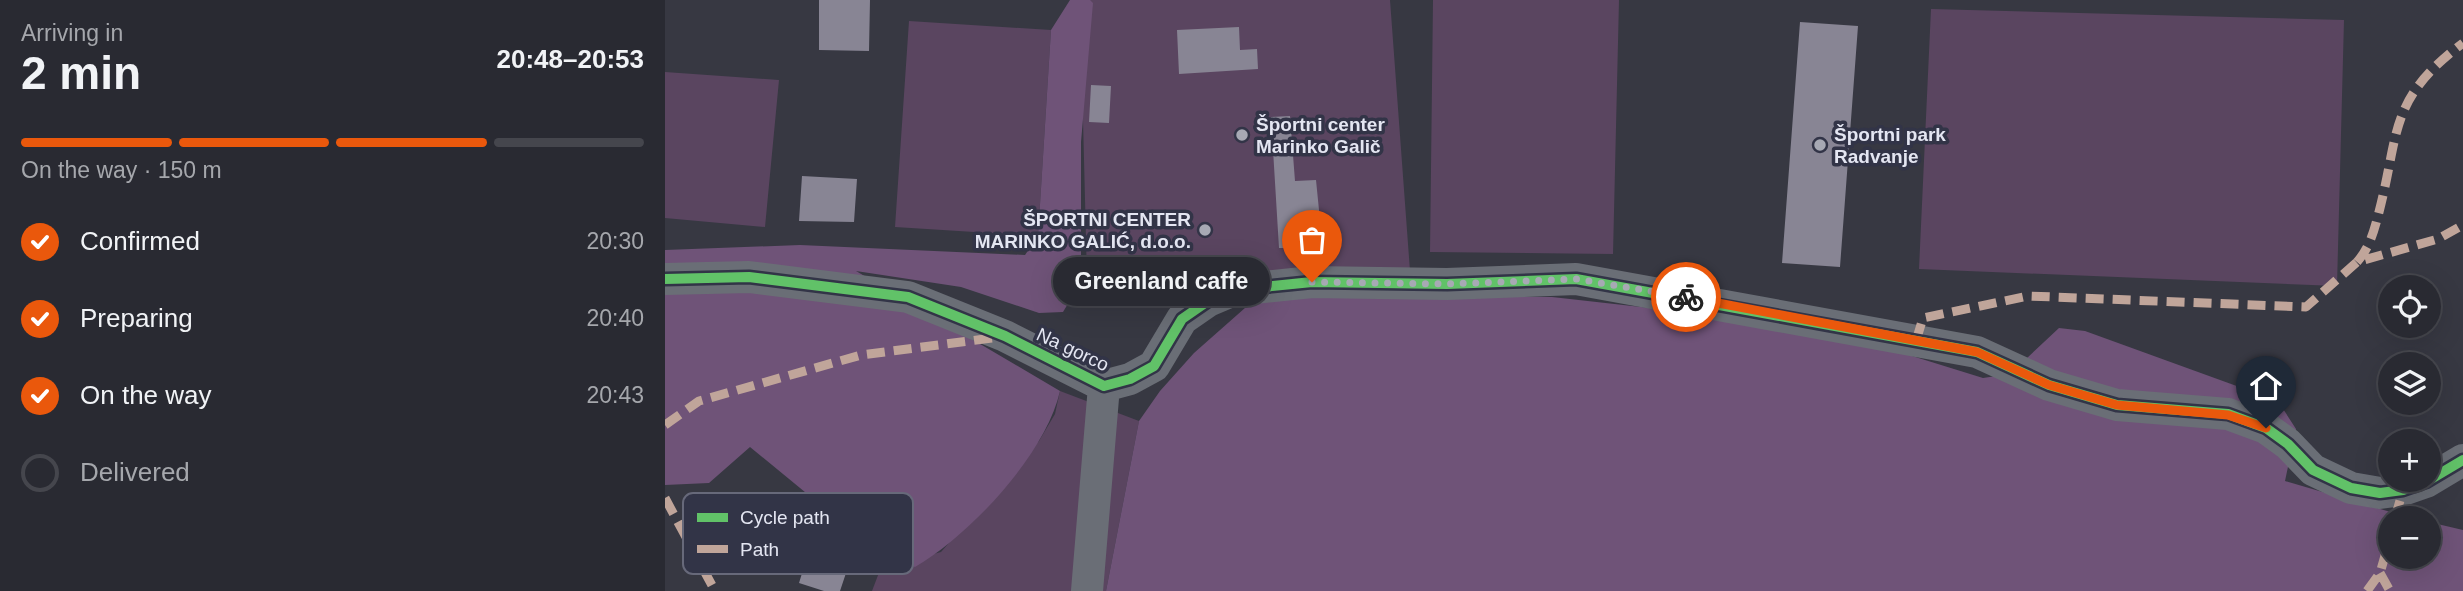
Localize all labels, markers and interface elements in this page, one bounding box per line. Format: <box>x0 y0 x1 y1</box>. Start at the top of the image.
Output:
text: Arriving in <box>21 20 123 46</box>
text: 20:48–20:53 <box>497 44 644 74</box>
text: 2 min <box>21 47 141 99</box>
place label: Športni center Marinko Galič <box>1256 114 1385 157</box>
place label: Športni park Radvanje <box>1834 124 1946 167</box>
marker: Športni center Marinko Galič <box>1234 127 1250 143</box>
marker: Športni park Radvanje <box>1812 137 1828 153</box>
text: On the way · 150 m <box>21 157 222 183</box>
place label: ŠPORTNI CENTER MARINKO GALIĆ, d.o.o. <box>975 209 1191 252</box>
pin <box>1282 210 1342 282</box>
icon: bag <box>1293 221 1331 259</box>
marker: ŠPORTNI CENTER MARINKO GALIĆ, d.o.o. <box>1197 222 1213 238</box>
icon: check <box>21 223 59 261</box>
text: Confirmed <box>80 226 200 256</box>
text: 20:30 <box>586 228 644 254</box>
callout: Greenland caffe <box>1053 258 1270 306</box>
courier <box>1651 262 1721 332</box>
text: Greenland caffe <box>1075 268 1248 294</box>
map controls <box>2378 275 2441 569</box>
button: locate <box>2378 275 2441 338</box>
icon: bike <box>1667 278 1705 316</box>
icon: check <box>21 300 59 338</box>
text: Preparing <box>80 303 193 333</box>
text: 20:40 <box>586 305 644 331</box>
street label: Na gorco <box>1033 324 1112 375</box>
button: layers <box>2378 352 2441 415</box>
pin <box>2236 356 2296 428</box>
icon: home <box>2247 367 2285 405</box>
icon: check <box>21 377 59 415</box>
text: On the way <box>80 380 212 410</box>
text: 20:43 <box>586 382 644 408</box>
button: + <box>2378 429 2441 492</box>
text: Delivered <box>80 457 190 487</box>
legend <box>683 493 913 574</box>
button: − <box>2378 506 2441 569</box>
text: Cycle path <box>740 507 830 528</box>
text: Path <box>740 539 779 560</box>

